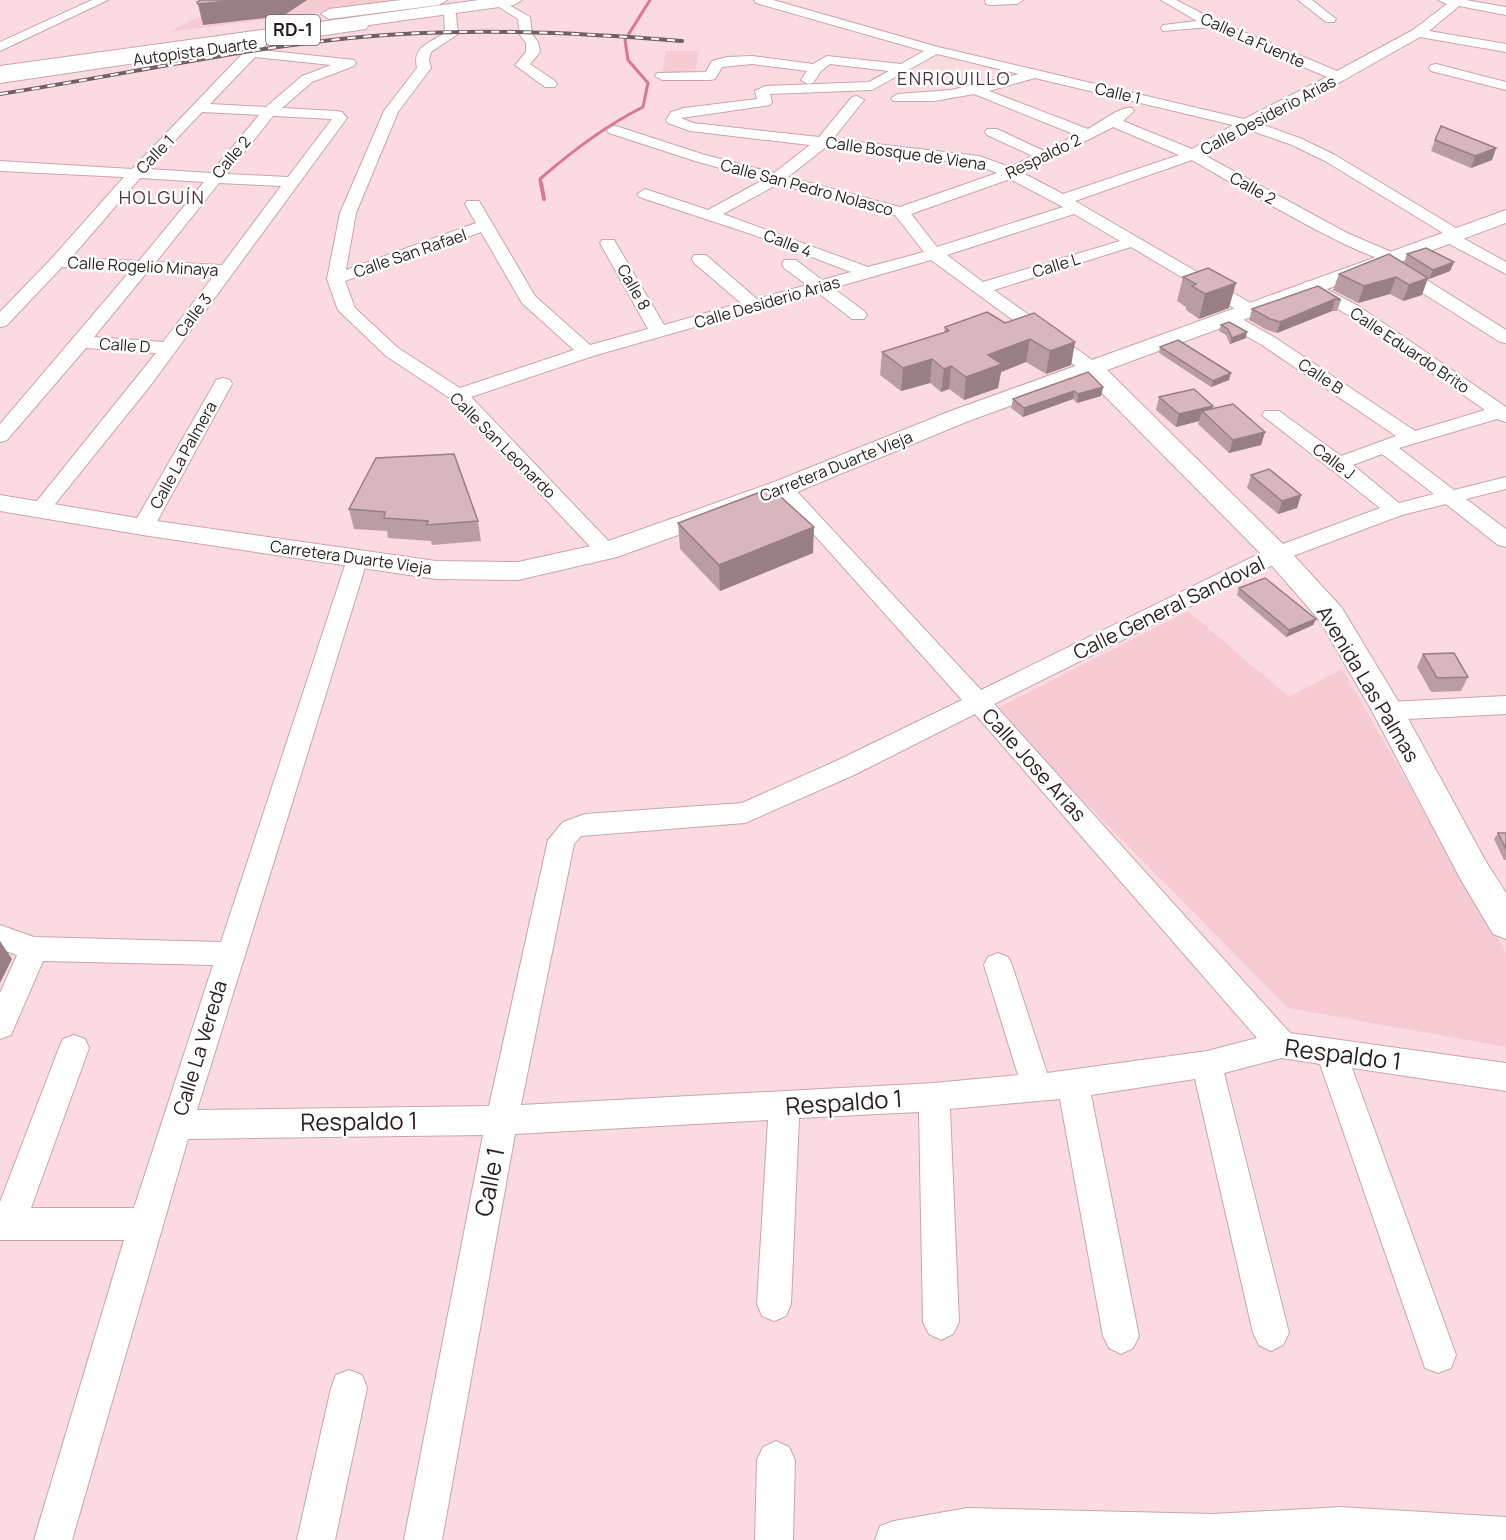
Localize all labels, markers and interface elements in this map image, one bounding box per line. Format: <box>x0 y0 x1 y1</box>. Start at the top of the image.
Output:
street label: Calle La Fuente <box>1197 7 1309 73</box>
road number: RD-1 <box>266 15 320 45</box>
street label: Autopista Duarte <box>131 31 259 71</box>
district label: ENRIQUILLO <box>897 66 1011 90</box>
street label: Calle Desiderio Arias <box>1196 70 1340 160</box>
street label: Calle 1 <box>1093 77 1143 109</box>
street label: Respaldo 2 <box>1002 128 1084 184</box>
street label: Calle 1 <box>131 130 179 178</box>
street label: Calle 2 <box>207 131 255 183</box>
street label: Calle Bosque de Viena <box>824 131 988 175</box>
street label: Calle San Pedro Nolasco <box>718 153 896 221</box>
street label: Calle 2 <box>1226 166 1280 210</box>
district label: HOLGUÍN <box>119 185 205 209</box>
street label: Calle San Rafael <box>351 223 469 283</box>
street label: Calle 4 <box>761 224 815 262</box>
street label: Calle L <box>1030 247 1082 283</box>
street label: Calle Rogelio Minaya <box>67 251 219 281</box>
street label: Calle 8 <box>612 260 656 314</box>
street label: Calle Desiderio Arias <box>692 271 842 333</box>
street label: Calle 3 <box>169 289 217 341</box>
street label: Calle Eduardo Brito <box>1346 302 1474 398</box>
street label: Calle D <box>99 332 152 358</box>
street label: Calle B <box>1294 353 1348 399</box>
street label: Calle San Leonardo <box>445 387 561 503</box>
street label: Calle La Palmera <box>144 397 222 513</box>
street label: Carretera Duarte Vieja <box>756 425 916 507</box>
street label: Calle J <box>1308 438 1360 484</box>
street label: Carretera Duarte Vieja <box>269 535 433 579</box>
street label: Calle General Sandoval <box>1069 549 1269 666</box>
street label: Avenida Las Palmas <box>1311 600 1426 767</box>
street label: Calle Jose Arias <box>976 702 1093 827</box>
street label: Calle La Vereda <box>166 977 233 1119</box>
street label: Respaldo 1 <box>1283 1030 1403 1077</box>
street label: Respaldo 1 <box>784 1081 904 1122</box>
street label: Respaldo 1 <box>300 1103 418 1138</box>
street label: Calle 1 <box>466 1144 511 1219</box>

